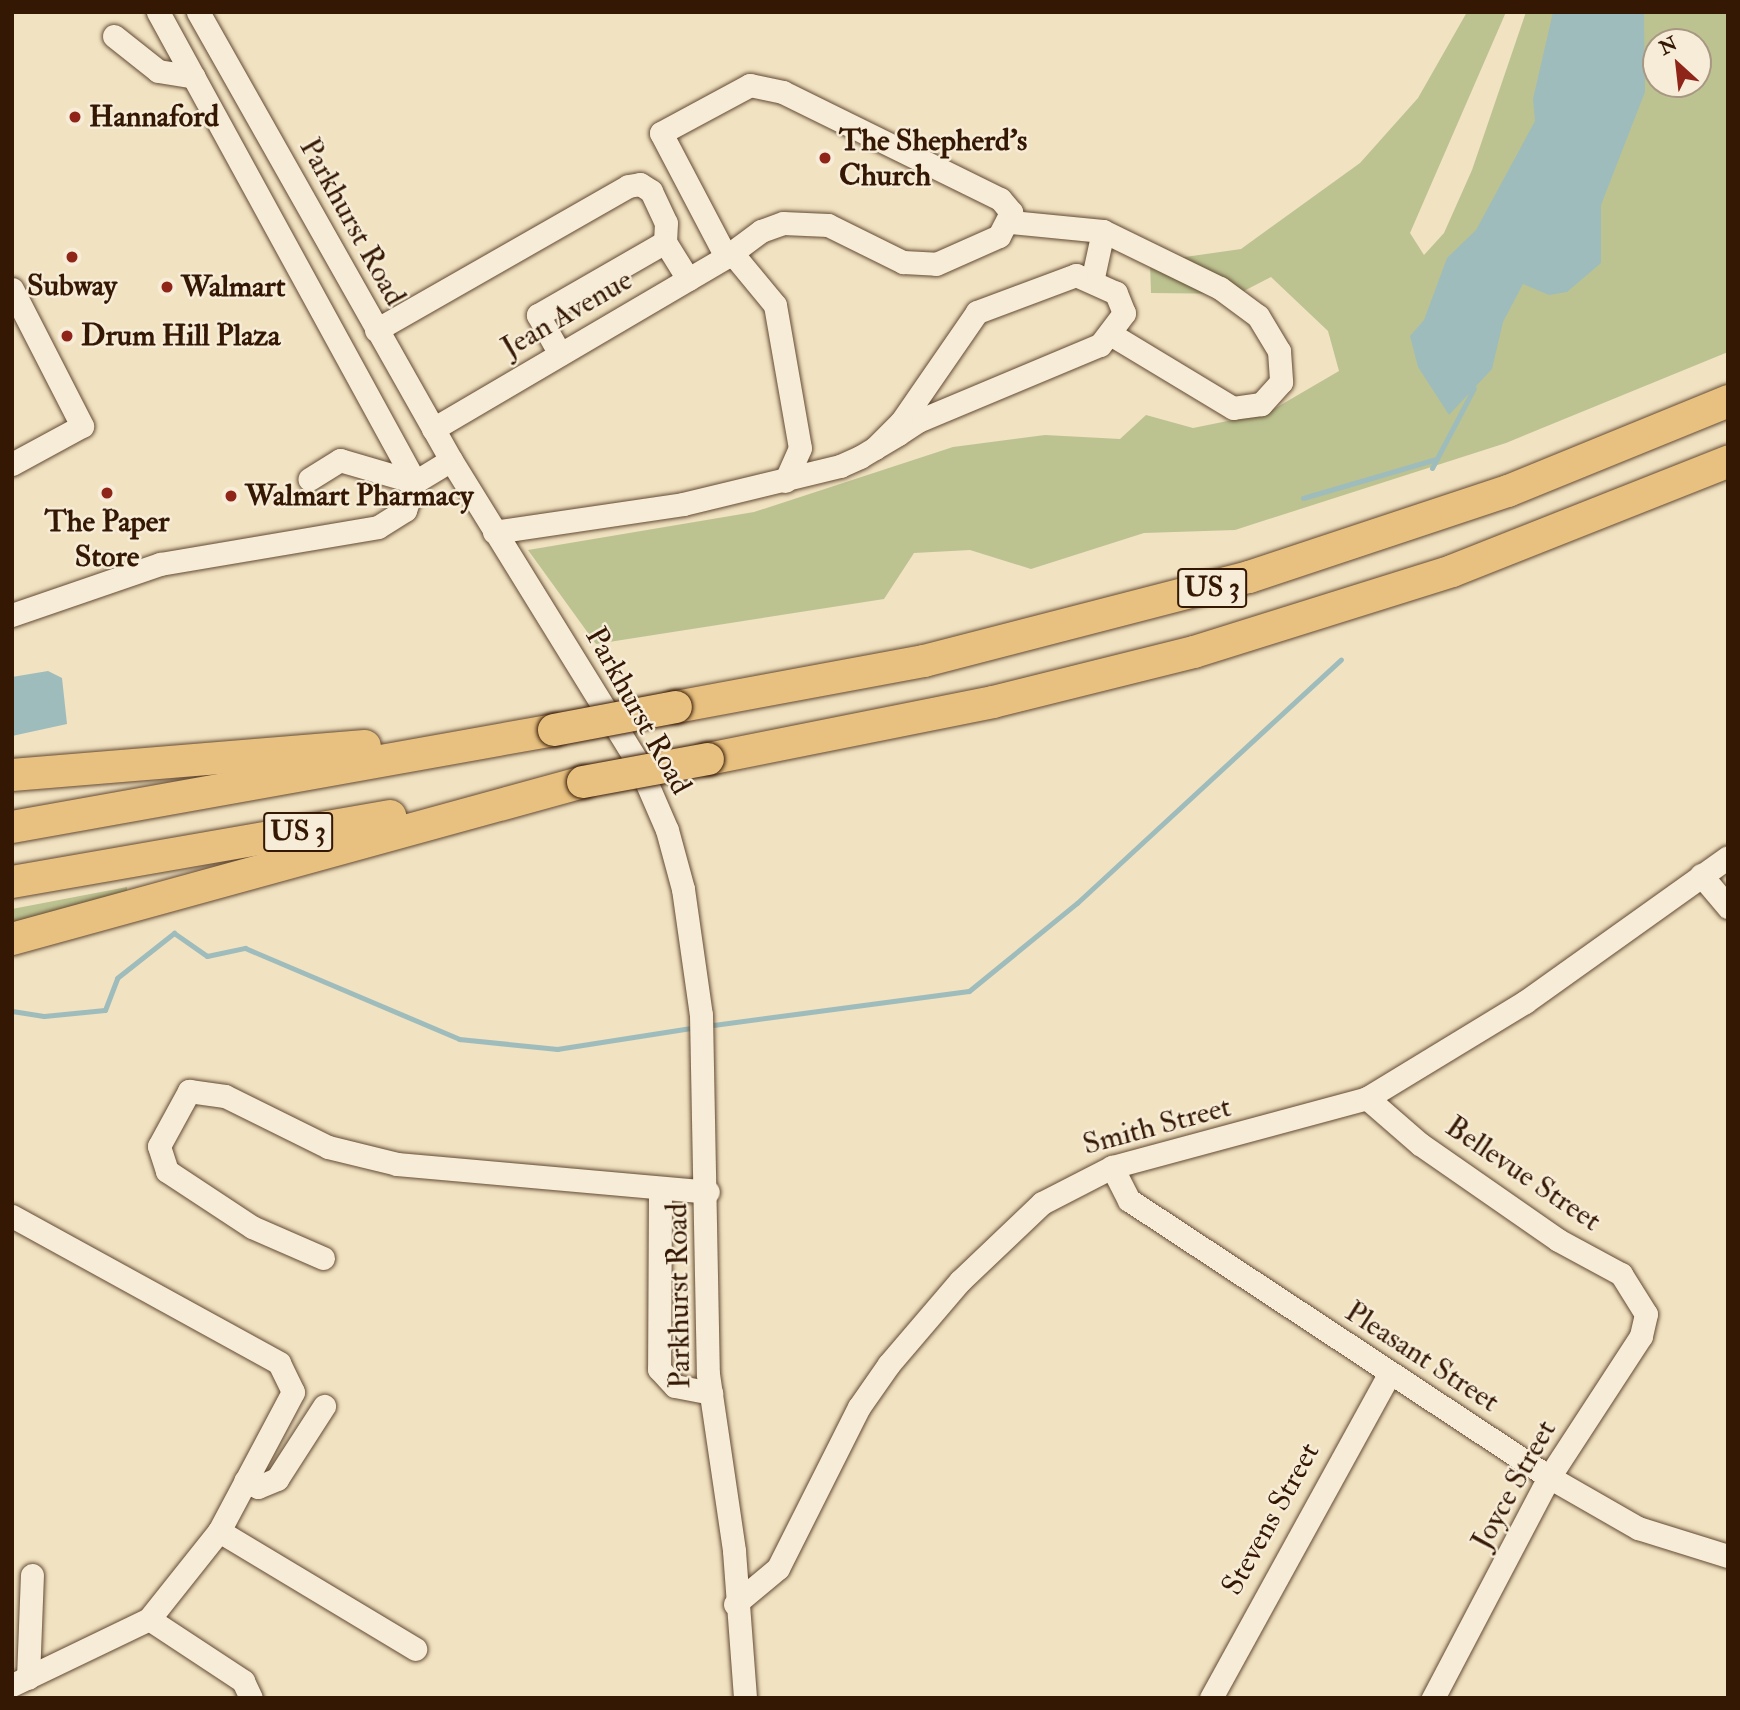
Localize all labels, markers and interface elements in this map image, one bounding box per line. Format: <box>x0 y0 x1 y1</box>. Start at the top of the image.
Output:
north arrow <box>1642 28 1712 98</box>
text: N <box>1655 32 1681 61</box>
place label: Hannaford <box>89 99 219 135</box>
marker: Hannaford <box>67 109 83 125</box>
place label: The Shepherd's Church <box>839 123 1027 194</box>
street label: Parkhurst Road <box>291 132 413 312</box>
marker: The Shepherd's Church <box>817 150 833 166</box>
marker: Subway <box>64 249 80 265</box>
street label: Jean Avenue <box>495 262 639 366</box>
place label: Subway <box>27 268 117 304</box>
place label: Walmart <box>181 269 285 305</box>
marker: Walmart <box>159 279 175 295</box>
place label: Drum Hill Plaza <box>81 318 280 354</box>
marker: Drum Hill Plaza <box>59 328 75 344</box>
place label: Walmart Pharmacy <box>245 478 473 514</box>
marker: The Paper Store <box>99 485 115 501</box>
marker: Walmart Pharmacy <box>223 488 239 504</box>
place label: The Paper Store <box>45 504 169 574</box>
road number: US 3 <box>1177 564 1247 612</box>
street label: Parkhurst Road <box>577 621 699 801</box>
road number: US 3 <box>263 808 333 856</box>
street label: Smith Street <box>1079 1089 1235 1163</box>
street label: Bellevue Street <box>1438 1109 1608 1239</box>
street label: Parkhurst Road <box>659 1203 699 1389</box>
street label: Pleasant Street <box>1338 1294 1506 1420</box>
street label: Joyce Street <box>1464 1414 1564 1556</box>
street label: Stevens Street <box>1214 1437 1328 1601</box>

